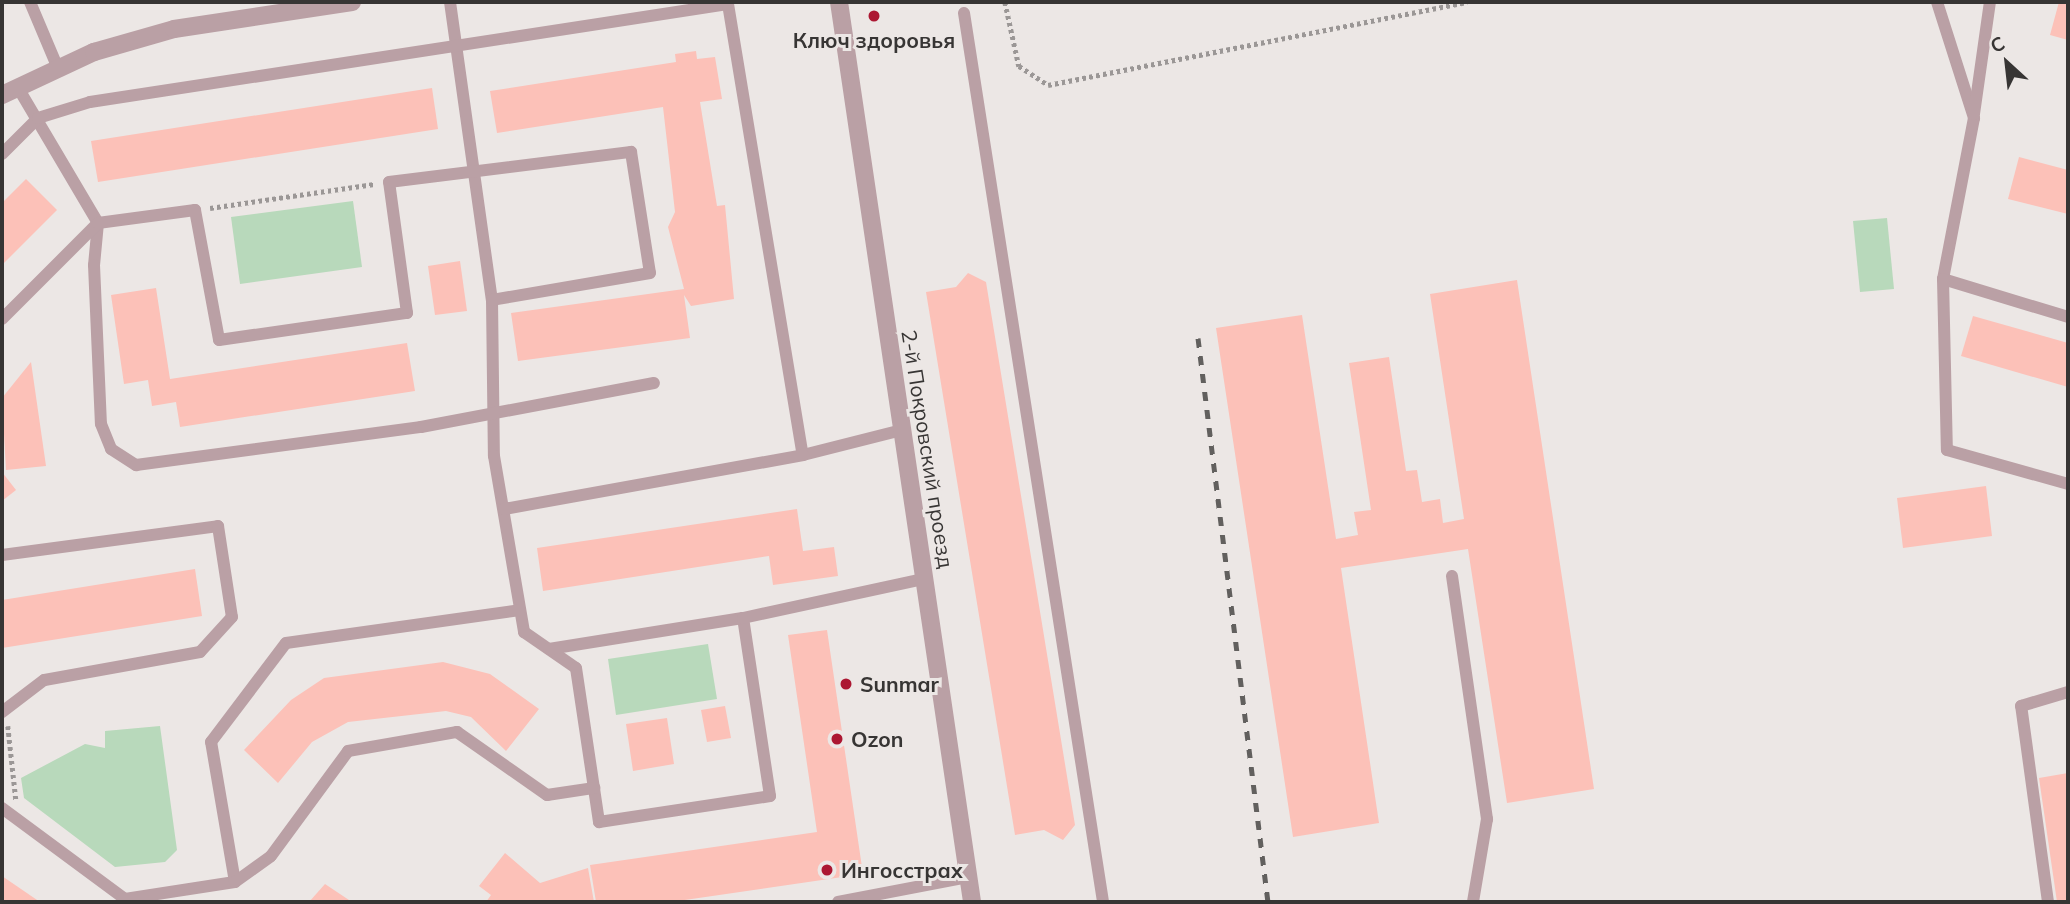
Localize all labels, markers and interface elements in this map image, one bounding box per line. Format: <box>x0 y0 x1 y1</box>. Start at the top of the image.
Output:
marker: Ключ здоровья <box>866 8 882 24</box>
place label: Ключ здоровья <box>793 27 955 53</box>
north arrow <box>1972 28 2042 98</box>
text: С <box>1986 31 2009 58</box>
street label: 2-й Покровский проезд <box>897 328 959 570</box>
place label: Sunmar <box>860 671 939 697</box>
marker: Sunmar <box>838 676 854 692</box>
place label: Ozon <box>851 726 903 752</box>
marker: Ozon <box>829 731 845 747</box>
place label: Ингосстрах <box>841 857 963 883</box>
marker: Ингосстрах <box>819 862 835 878</box>

